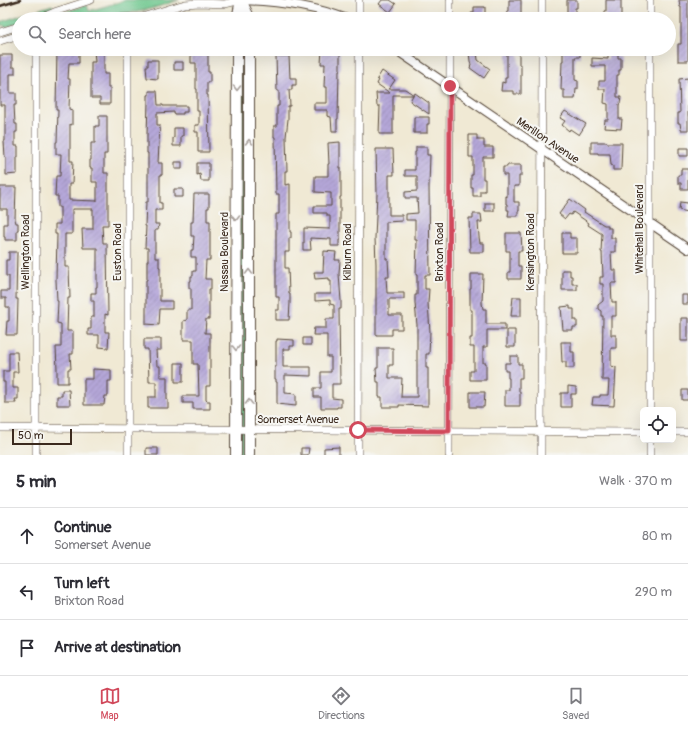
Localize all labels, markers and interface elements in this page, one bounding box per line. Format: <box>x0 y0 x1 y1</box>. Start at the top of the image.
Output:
search box <box>12 12 676 56</box>
icon: search <box>26 23 48 45</box>
text: Search here <box>58 25 131 44</box>
route end <box>441 77 459 95</box>
one-way arrow <box>233 85 241 91</box>
street label: Merillon Avenue <box>514 115 582 166</box>
one-way arrow <box>245 139 253 145</box>
street label: Whitehall Boulevard <box>633 184 646 274</box>
street label: Nassau Boulevard <box>218 212 231 292</box>
street label: Kensington Road <box>524 213 537 291</box>
street label: Wellington Road <box>19 214 32 290</box>
one-way arrow <box>232 215 240 221</box>
street label: Brixton Road <box>433 222 446 282</box>
street label: Euston Road <box>111 223 124 281</box>
street label: Kilburn Road <box>341 223 354 281</box>
one-way arrow <box>245 269 253 275</box>
one-way arrow <box>232 345 240 351</box>
one-way arrow <box>245 399 253 405</box>
map controls <box>640 407 676 443</box>
button: locate <box>640 407 676 443</box>
street label: Somerset Avenue <box>257 413 340 426</box>
route start <box>349 421 367 439</box>
scale bar <box>12 427 72 446</box>
text: 50 m <box>18 429 44 442</box>
text: 5 min <box>16 471 56 492</box>
text: Walk · 370 m <box>599 473 672 489</box>
text: Continue <box>54 518 112 537</box>
icon: ahead <box>16 525 38 547</box>
text: 80 m <box>642 528 672 544</box>
text: Somerset Avenue <box>54 537 151 553</box>
text: Turn left <box>54 574 110 593</box>
icon: left <box>16 581 38 603</box>
text: 290 m <box>635 584 672 600</box>
text: Brixton Road <box>54 593 124 609</box>
icon: arrive <box>16 637 38 659</box>
text: Arrive at destination <box>54 638 181 657</box>
tab: Map <box>99 685 121 722</box>
tab: Directions <box>318 685 365 722</box>
tab: Saved <box>562 685 589 722</box>

